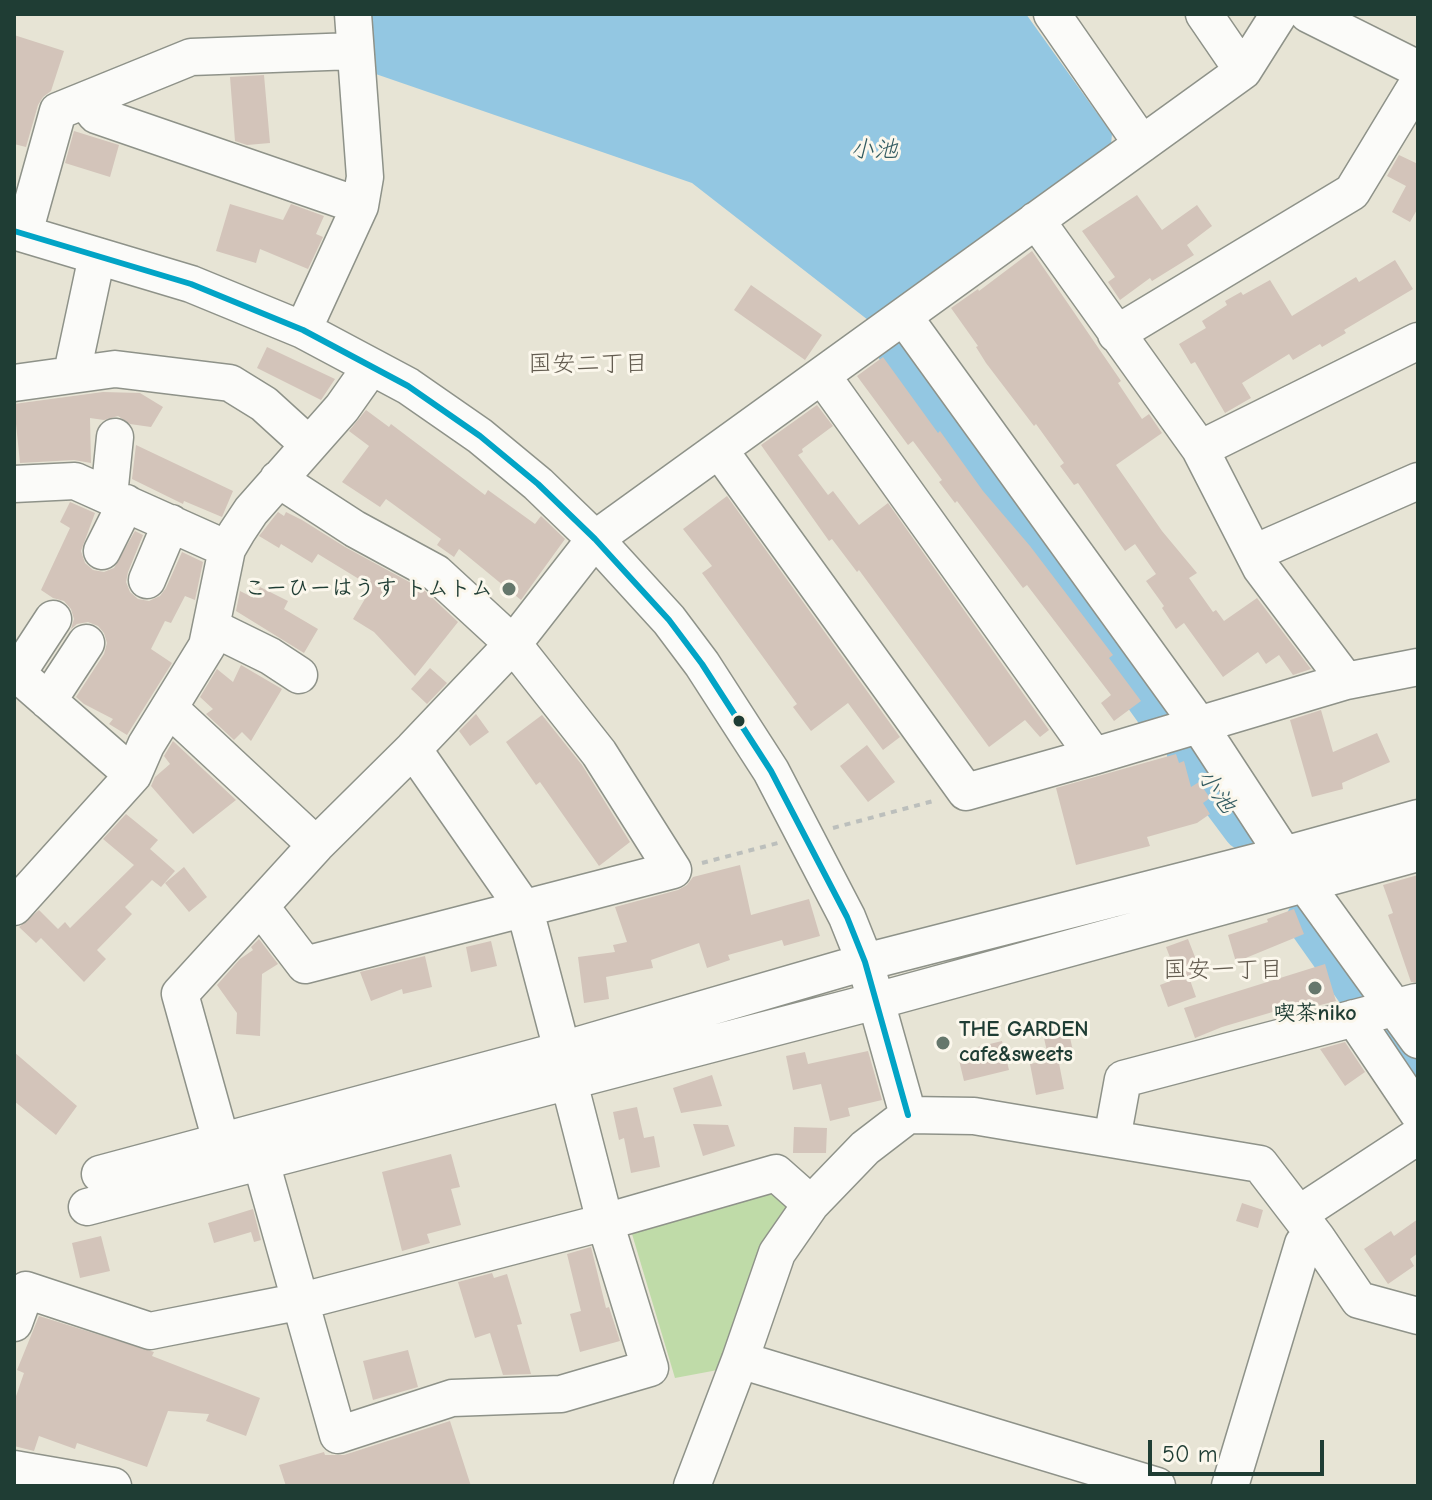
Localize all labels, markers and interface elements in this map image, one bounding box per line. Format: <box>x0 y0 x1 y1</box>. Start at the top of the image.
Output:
water label: 小池 <box>850 136 898 164</box>
district label: 国安二丁目 <box>528 350 648 378</box>
place label: こーひーはうす トムトム <box>244 576 493 602</box>
marker: こーひーはうす トムトム <box>500 580 518 598</box>
unlabelled marker <box>731 713 747 729</box>
water label: 小池 <box>1190 763 1242 819</box>
district label: 国安一丁目 <box>1163 956 1283 984</box>
marker: 喫茶niko <box>1306 979 1324 997</box>
place label: 喫茶niko <box>1273 1001 1357 1027</box>
place label: THE GARDEN cafe&sweets <box>959 1017 1089 1068</box>
marker: THE GARDEN cafe&sweets <box>934 1034 952 1052</box>
scale bar <box>1152 1424 1328 1474</box>
text: 50 m <box>1162 1440 1218 1468</box>

